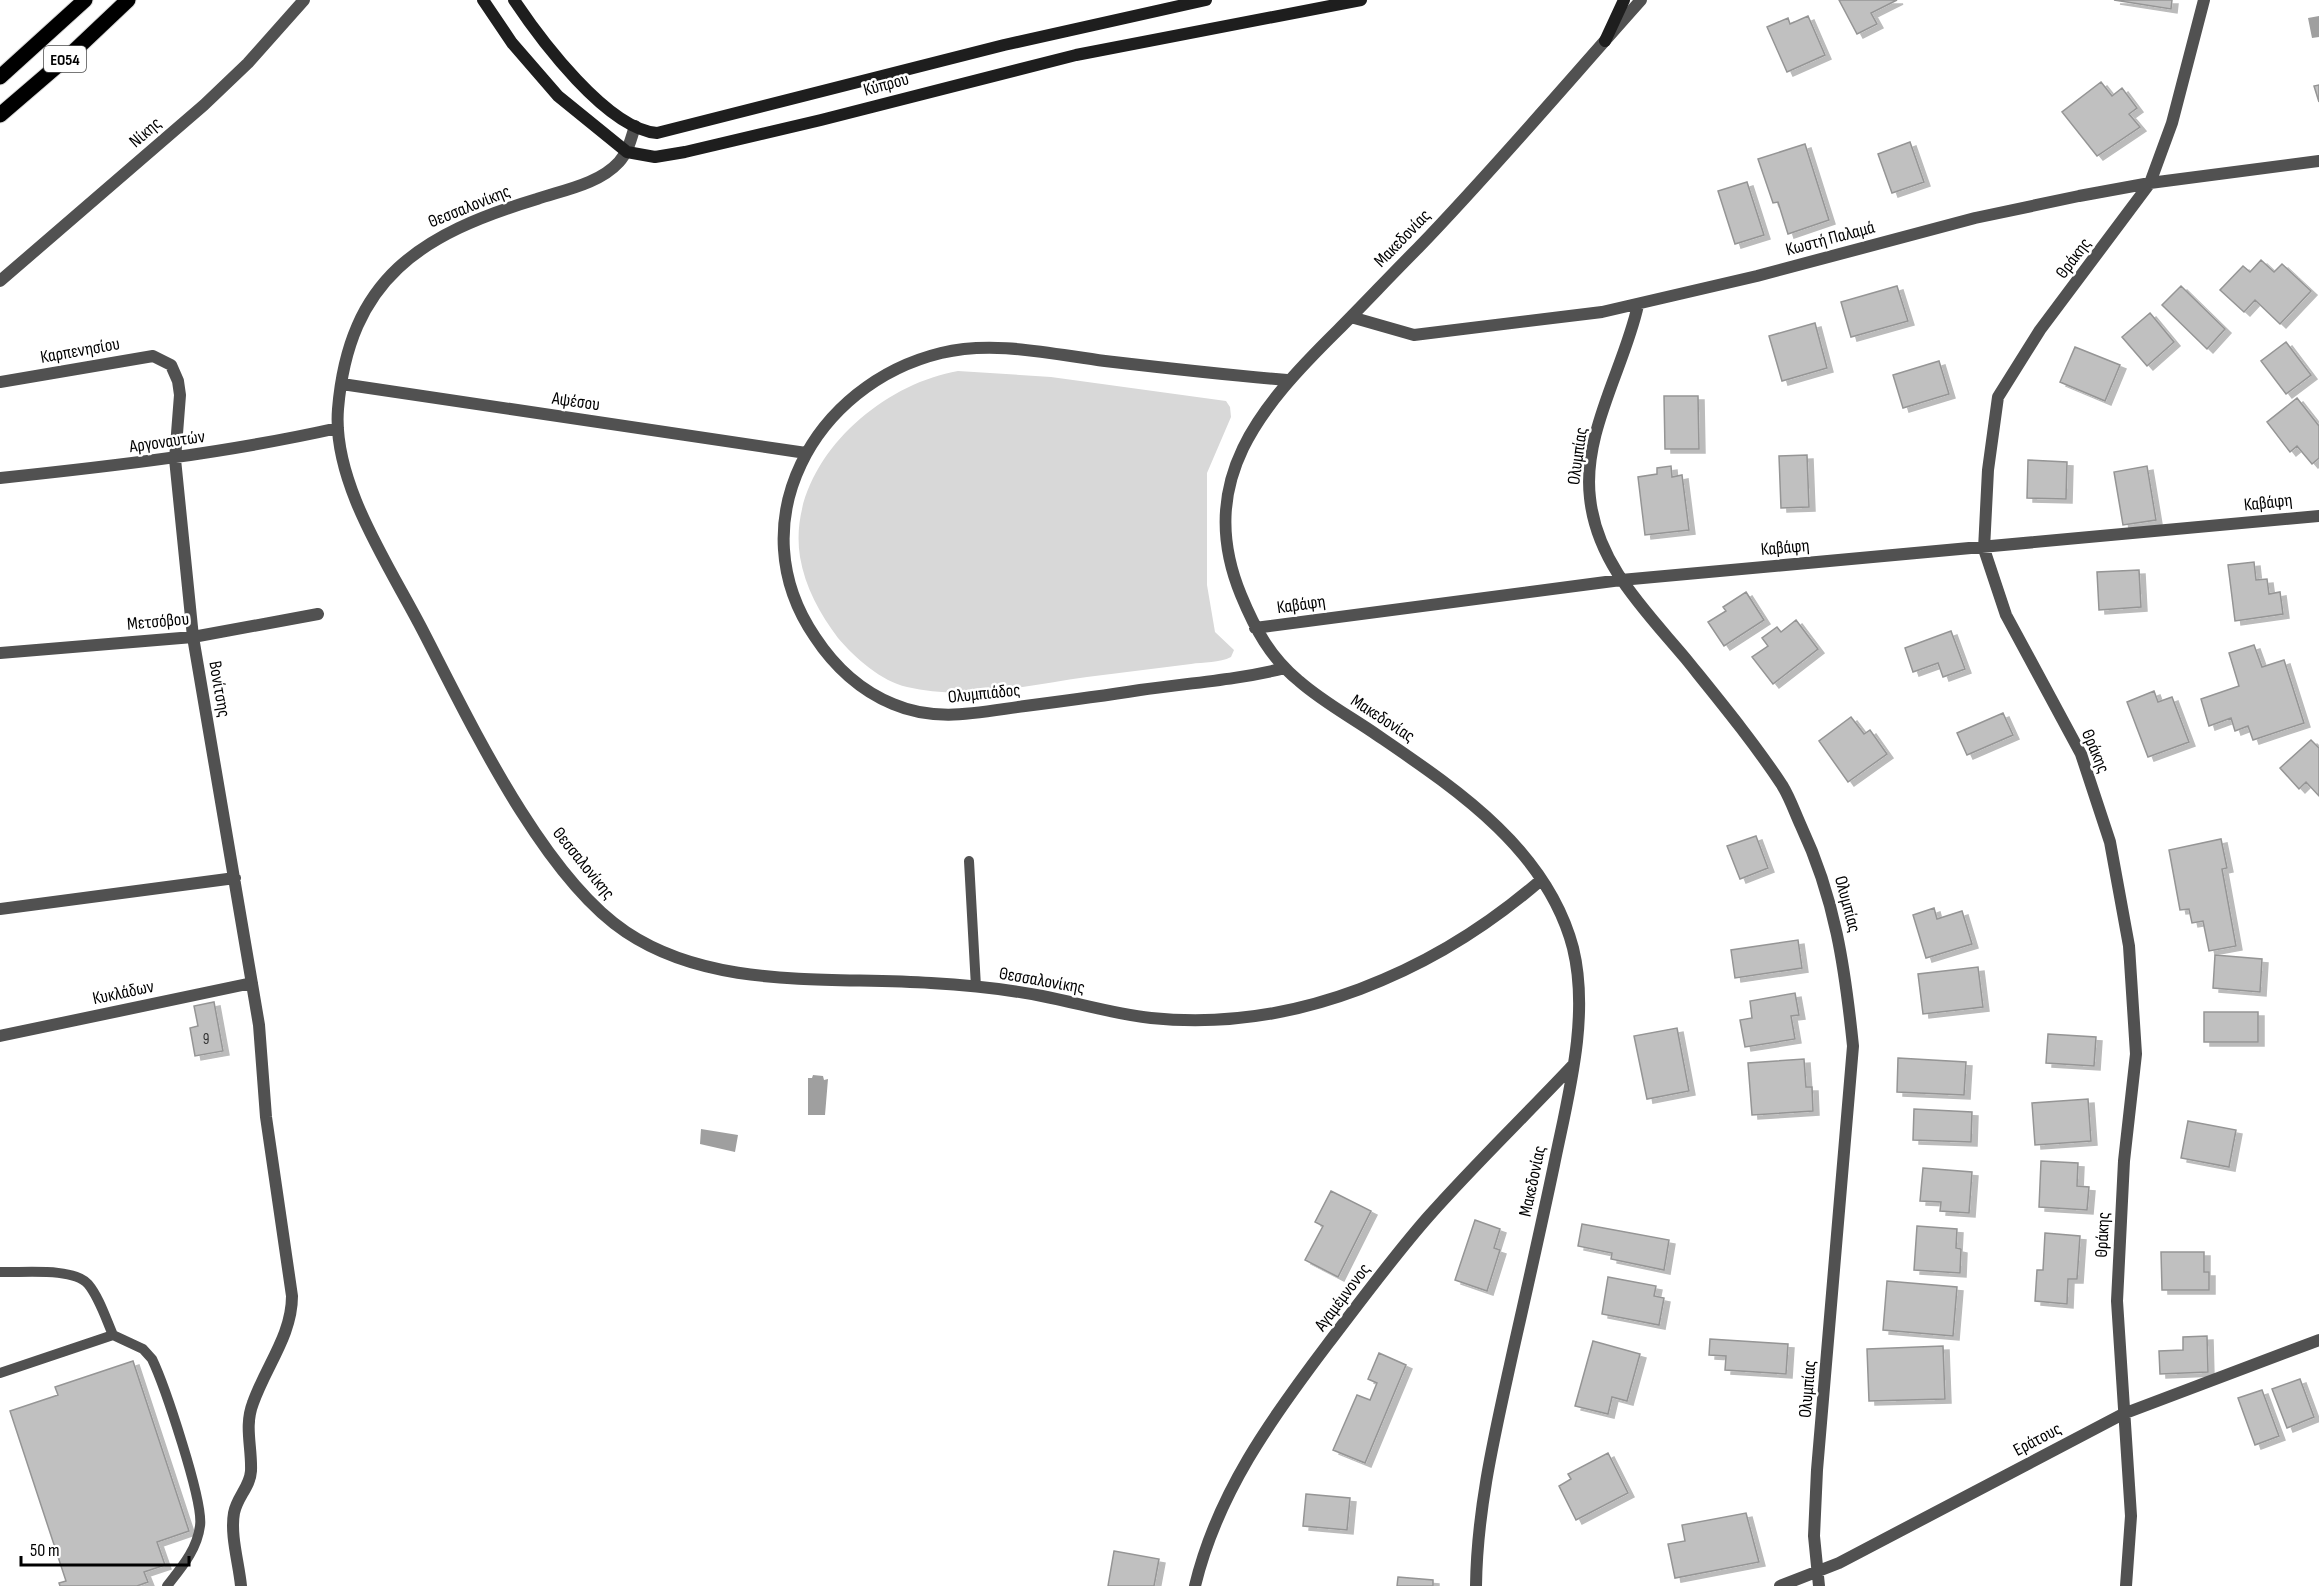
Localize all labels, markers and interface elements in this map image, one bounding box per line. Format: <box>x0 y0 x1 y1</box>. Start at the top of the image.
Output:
road number: ΕΟ54 <box>44 46 86 72</box>
street label: Κύπρου <box>861 68 911 101</box>
street label: Νίκης <box>125 113 166 152</box>
street label: Θεσσαλονίκης <box>425 180 513 232</box>
street label: Μακεδονίας <box>1370 205 1435 272</box>
street label: Κωστή Παλαμά <box>1783 216 1877 260</box>
street label: Θράκης <box>2051 234 2096 283</box>
street label: Καρπενησίου <box>39 333 121 368</box>
street label: Αψέσου <box>550 388 601 415</box>
street label: Αργοναυτών <box>127 426 206 457</box>
street label: Ολυμπίας <box>1563 426 1592 486</box>
street label: Καβάφη <box>2243 490 2293 515</box>
street label: Καβάφη <box>1760 535 1810 560</box>
street label: Καβάφη <box>1275 591 1327 618</box>
street label: Μετσόβου <box>126 608 190 635</box>
street label: Βονίτσης <box>204 659 235 719</box>
street label: Ολυμπιάδος <box>947 679 1021 708</box>
street label: Μακεδονίας <box>1347 690 1419 747</box>
street label: Θράκης <box>2077 726 2114 776</box>
street label: Θεσσαλονίκης <box>548 823 619 904</box>
street label: Ολυμπίας <box>1830 874 1865 935</box>
street label: Θεσσαλονίκης <box>997 963 1086 998</box>
street label: Κυκλάδων <box>91 976 156 1009</box>
house number: 9 <box>203 1030 209 1049</box>
street label: Μακεδονίας <box>1515 1144 1550 1219</box>
street label: Θράκης <box>2091 1212 2114 1258</box>
street label: Αγαμέμνονος <box>1310 1259 1375 1336</box>
street label: Ολυμπίας <box>1795 1359 1820 1419</box>
street label: Εράτους <box>2010 1418 2065 1461</box>
scale bar <box>21 1529 189 1567</box>
text: 50 m <box>30 1540 60 1561</box>

